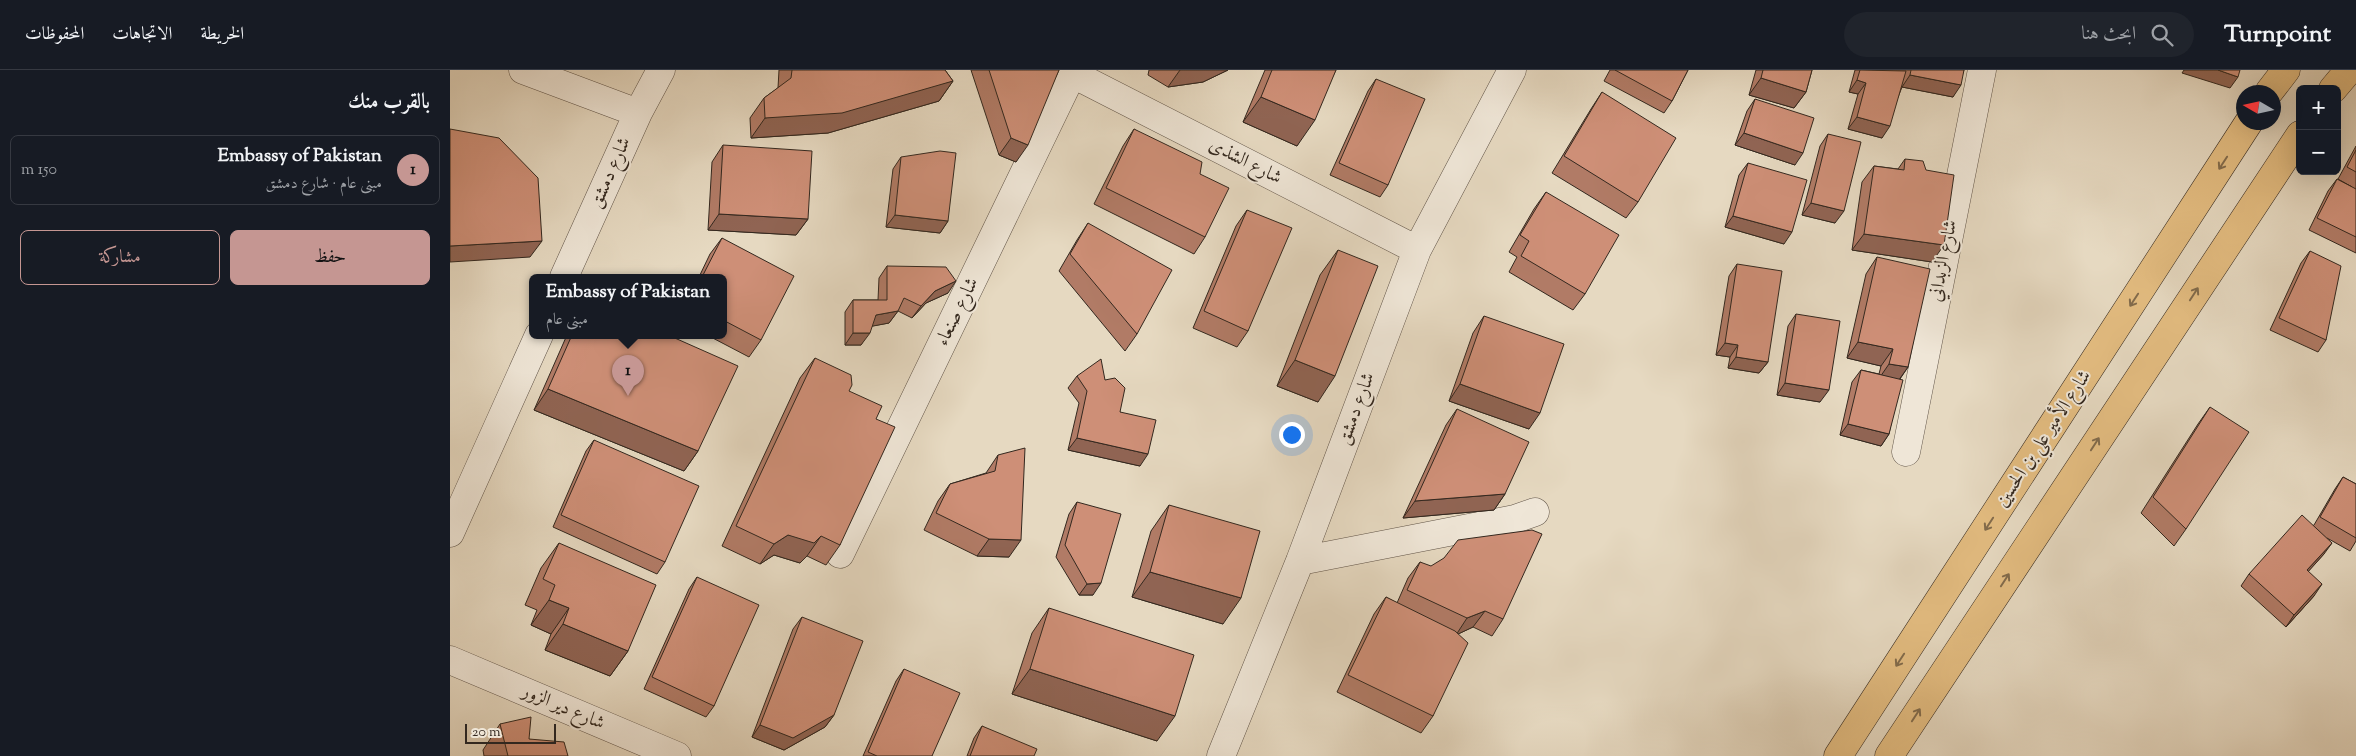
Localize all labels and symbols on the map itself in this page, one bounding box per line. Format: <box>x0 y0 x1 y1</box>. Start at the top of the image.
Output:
north arrow <box>2236 85 2281 130</box>
street label: شارع الشذى <box>1204 132 1286 192</box>
street label: شارع دمشق <box>583 133 639 213</box>
one-way arrow <box>2218 156 2228 170</box>
street label: شارع الزبداني <box>1923 218 1965 304</box>
street label: شارع صنعاء <box>930 273 986 351</box>
one-way arrow <box>2189 287 2199 301</box>
one-way arrow <box>2129 292 2139 306</box>
pin: 1 <box>612 355 644 396</box>
street label: شارع الأمير علي بن الحسين <box>1988 364 2101 515</box>
street label: شارع دمشق <box>1331 369 1383 449</box>
your location <box>1279 422 1305 448</box>
one-way arrow <box>2090 437 2100 451</box>
one-way arrow <box>1983 517 1994 531</box>
one-way arrow <box>2001 573 2011 587</box>
one-way arrow <box>1895 653 1905 667</box>
street label: شارع دير الزور <box>516 678 609 738</box>
one-way arrow <box>1911 709 1921 723</box>
scale bar <box>465 721 556 744</box>

